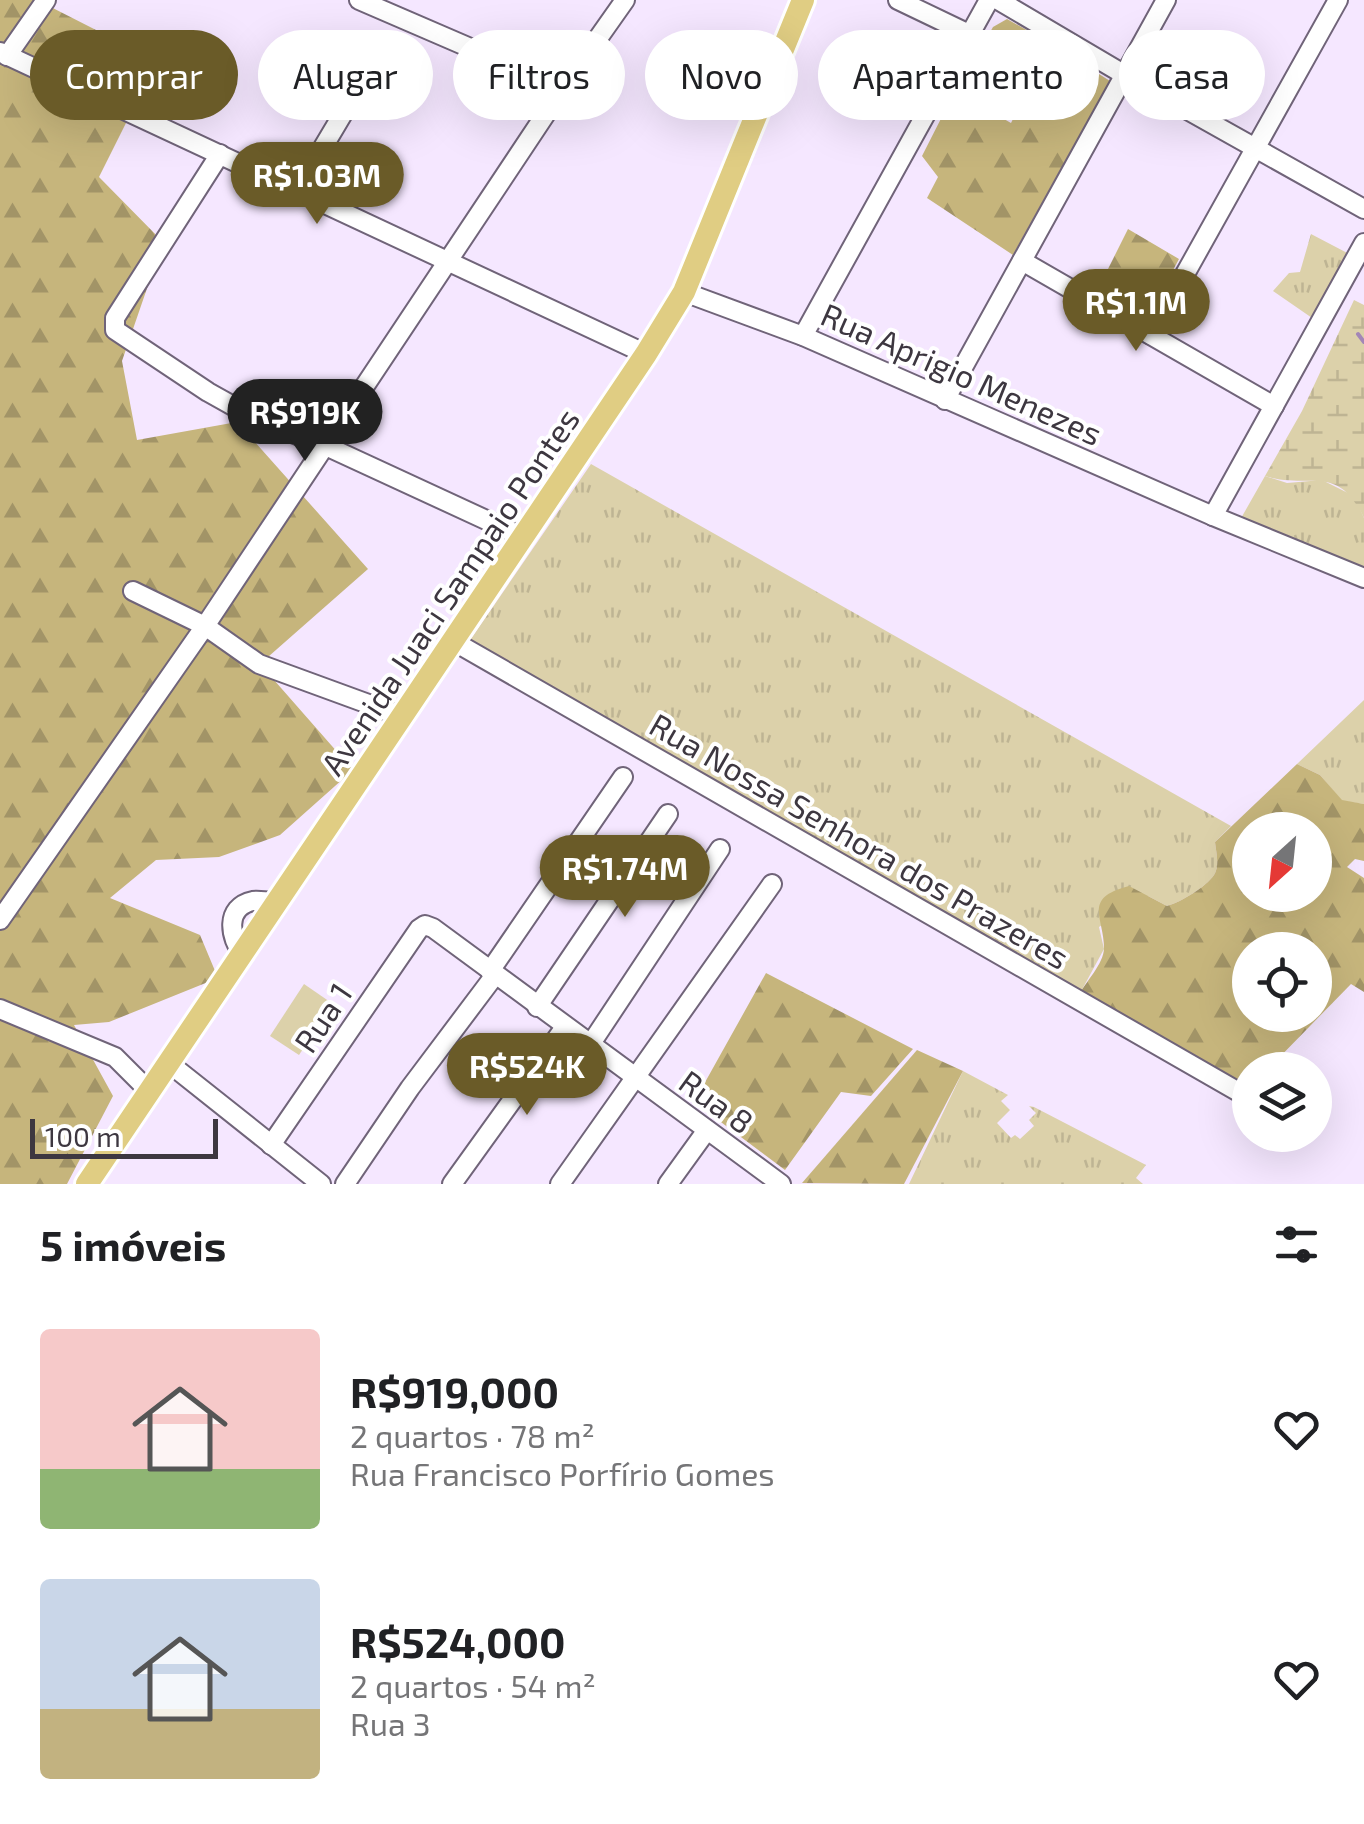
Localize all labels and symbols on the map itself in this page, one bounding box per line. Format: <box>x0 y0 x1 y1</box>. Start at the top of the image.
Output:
pin: R$1.03M <box>225 142 409 227</box>
pin: R$1.1M <box>1055 269 1217 354</box>
street label: Rua Aprigio Menezes <box>816 294 1108 452</box>
pin: R$919K <box>224 379 386 464</box>
street label: Avenida Juaci Sampaio Pontes <box>312 401 586 781</box>
street label: Rua Nossa Senhora dos Prazeres <box>644 704 1076 976</box>
north arrow <box>1232 812 1332 912</box>
pin: R$1.74M <box>533 835 717 920</box>
street label: Rua 1 <box>285 975 359 1059</box>
pin: R$524K <box>446 1033 608 1118</box>
street label: Rua 8 <box>673 1061 761 1141</box>
scale bar <box>30 1114 218 1158</box>

